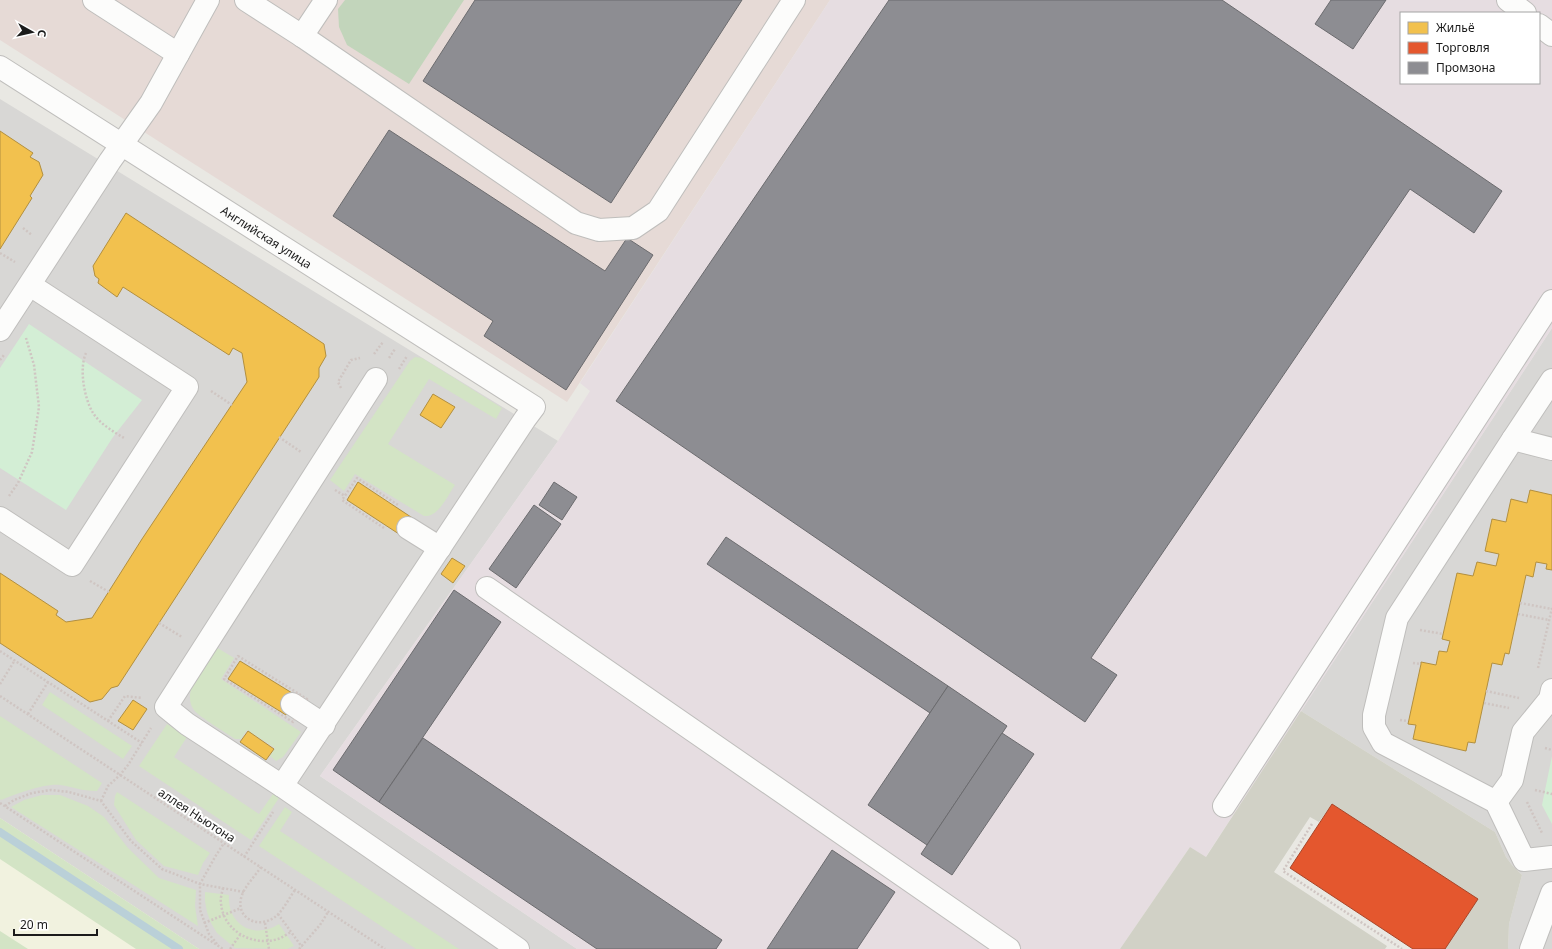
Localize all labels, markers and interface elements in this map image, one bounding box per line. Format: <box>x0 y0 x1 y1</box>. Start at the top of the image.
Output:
north arrow <box>12 12 52 52</box>
legend <box>1400 12 1540 84</box>
text: Жильё <box>1436 19 1475 36</box>
text: С <box>34 29 50 38</box>
text: Торговля <box>1436 39 1490 56</box>
text: Промзона <box>1436 59 1495 76</box>
street label: Английская улица <box>218 201 315 272</box>
street label: аллея Ньютона <box>155 784 239 846</box>
scale bar <box>14 911 97 937</box>
text: 20 m <box>20 916 48 933</box>

